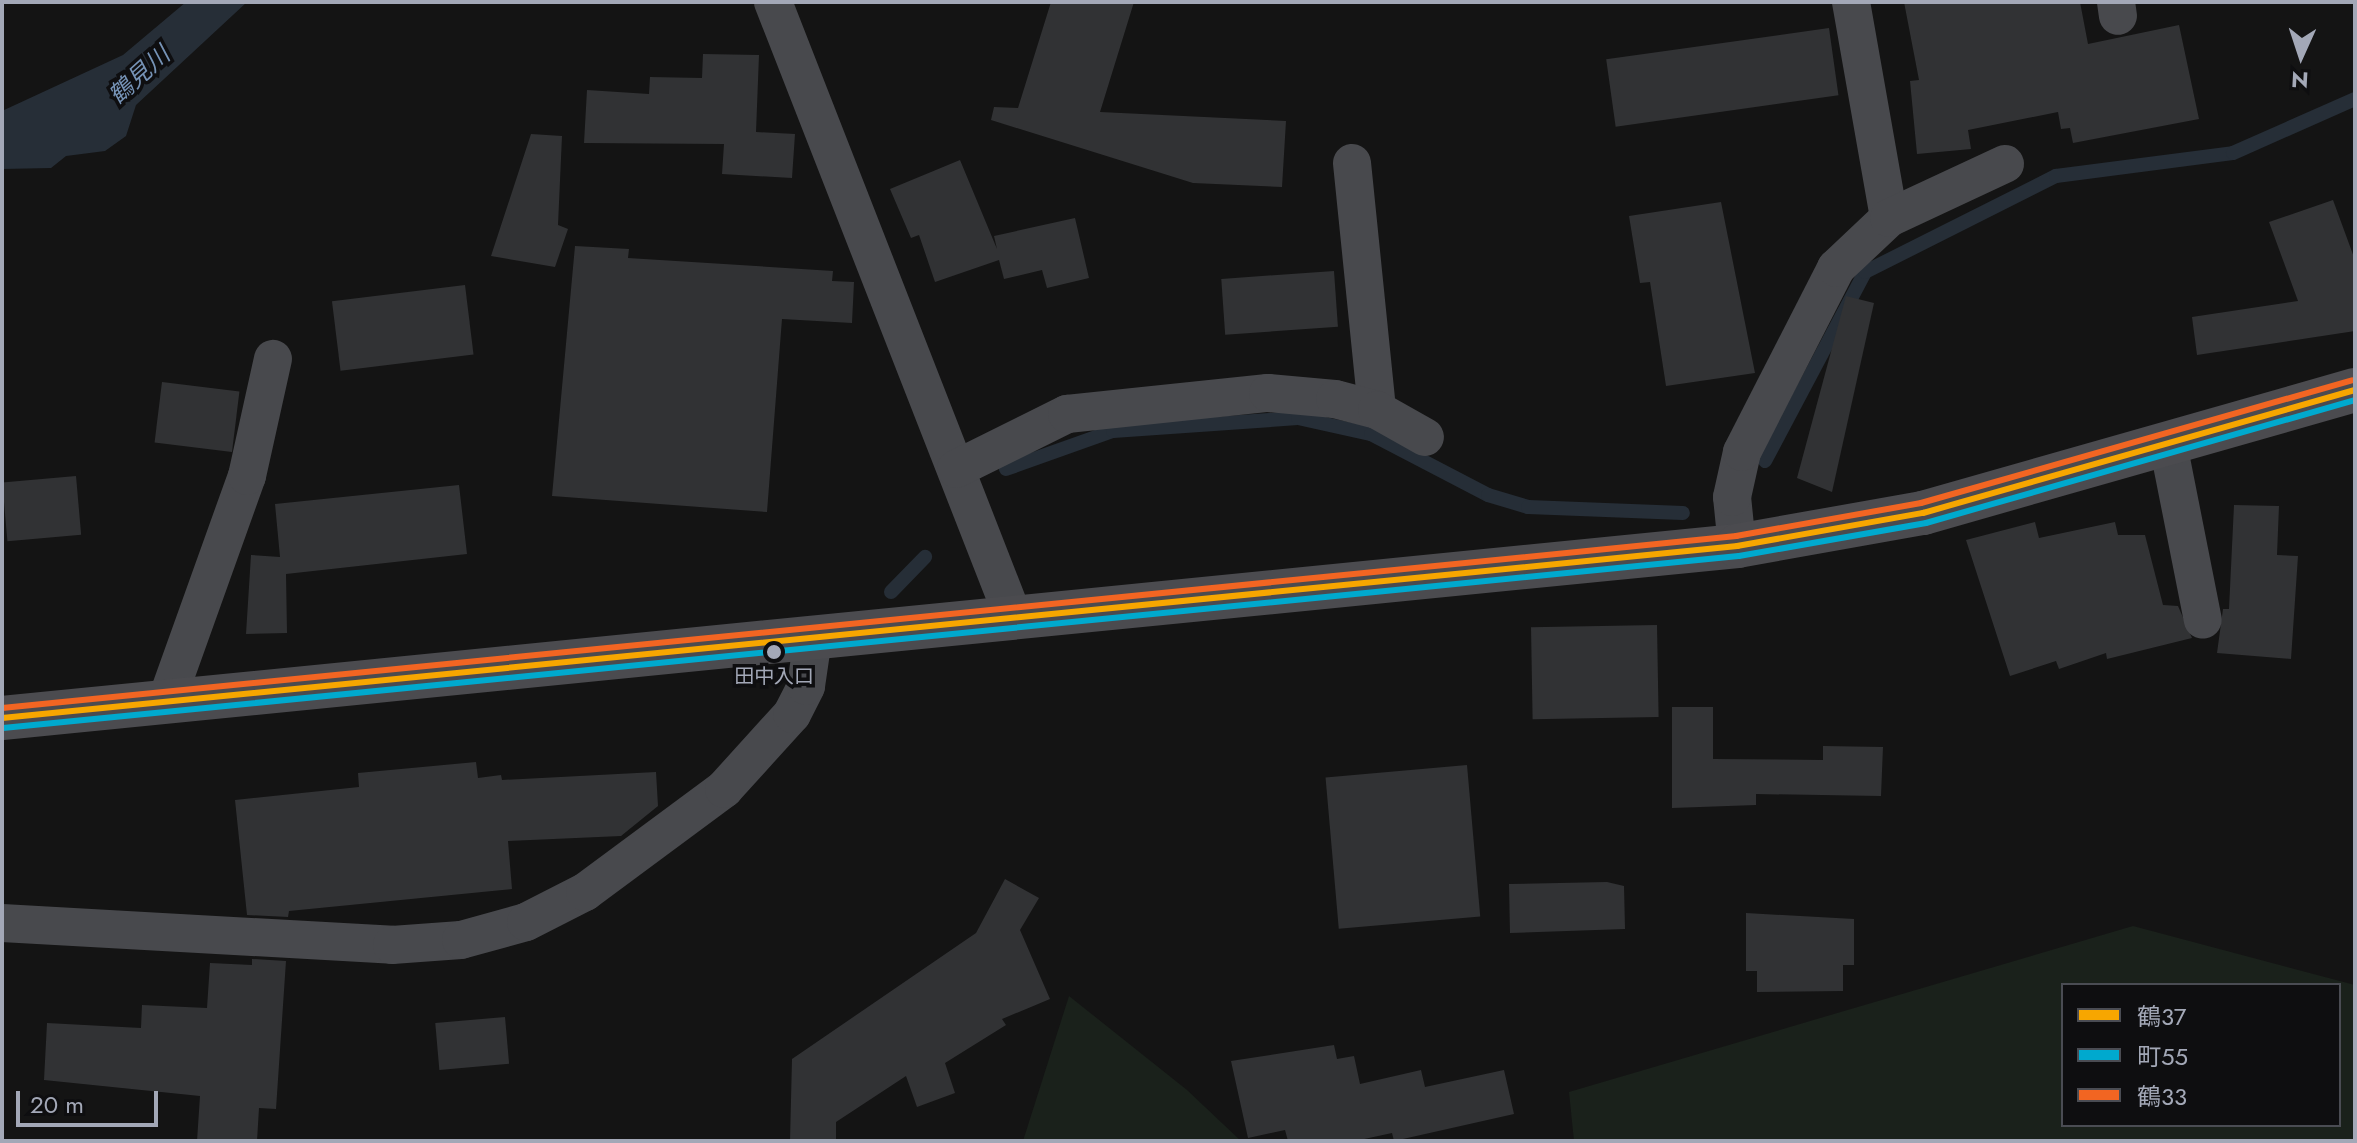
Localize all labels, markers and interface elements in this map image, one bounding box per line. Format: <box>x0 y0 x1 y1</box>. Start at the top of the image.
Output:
north arrow <box>2261 16 2341 96</box>
water label: 鶴見川 <box>103 40 175 110</box>
text: N <box>2290 64 2309 96</box>
marker: 田中入口 <box>766 644 782 660</box>
place label: 田中入口 <box>734 664 814 688</box>
legend <box>2061 983 2341 1127</box>
text: 鶴37 <box>2137 999 2186 1034</box>
text: 町55 <box>2137 1039 2188 1074</box>
scale bar <box>20 1075 162 1125</box>
text: 鶴33 <box>2137 1079 2187 1114</box>
text: 20 m <box>30 1087 84 1122</box>

